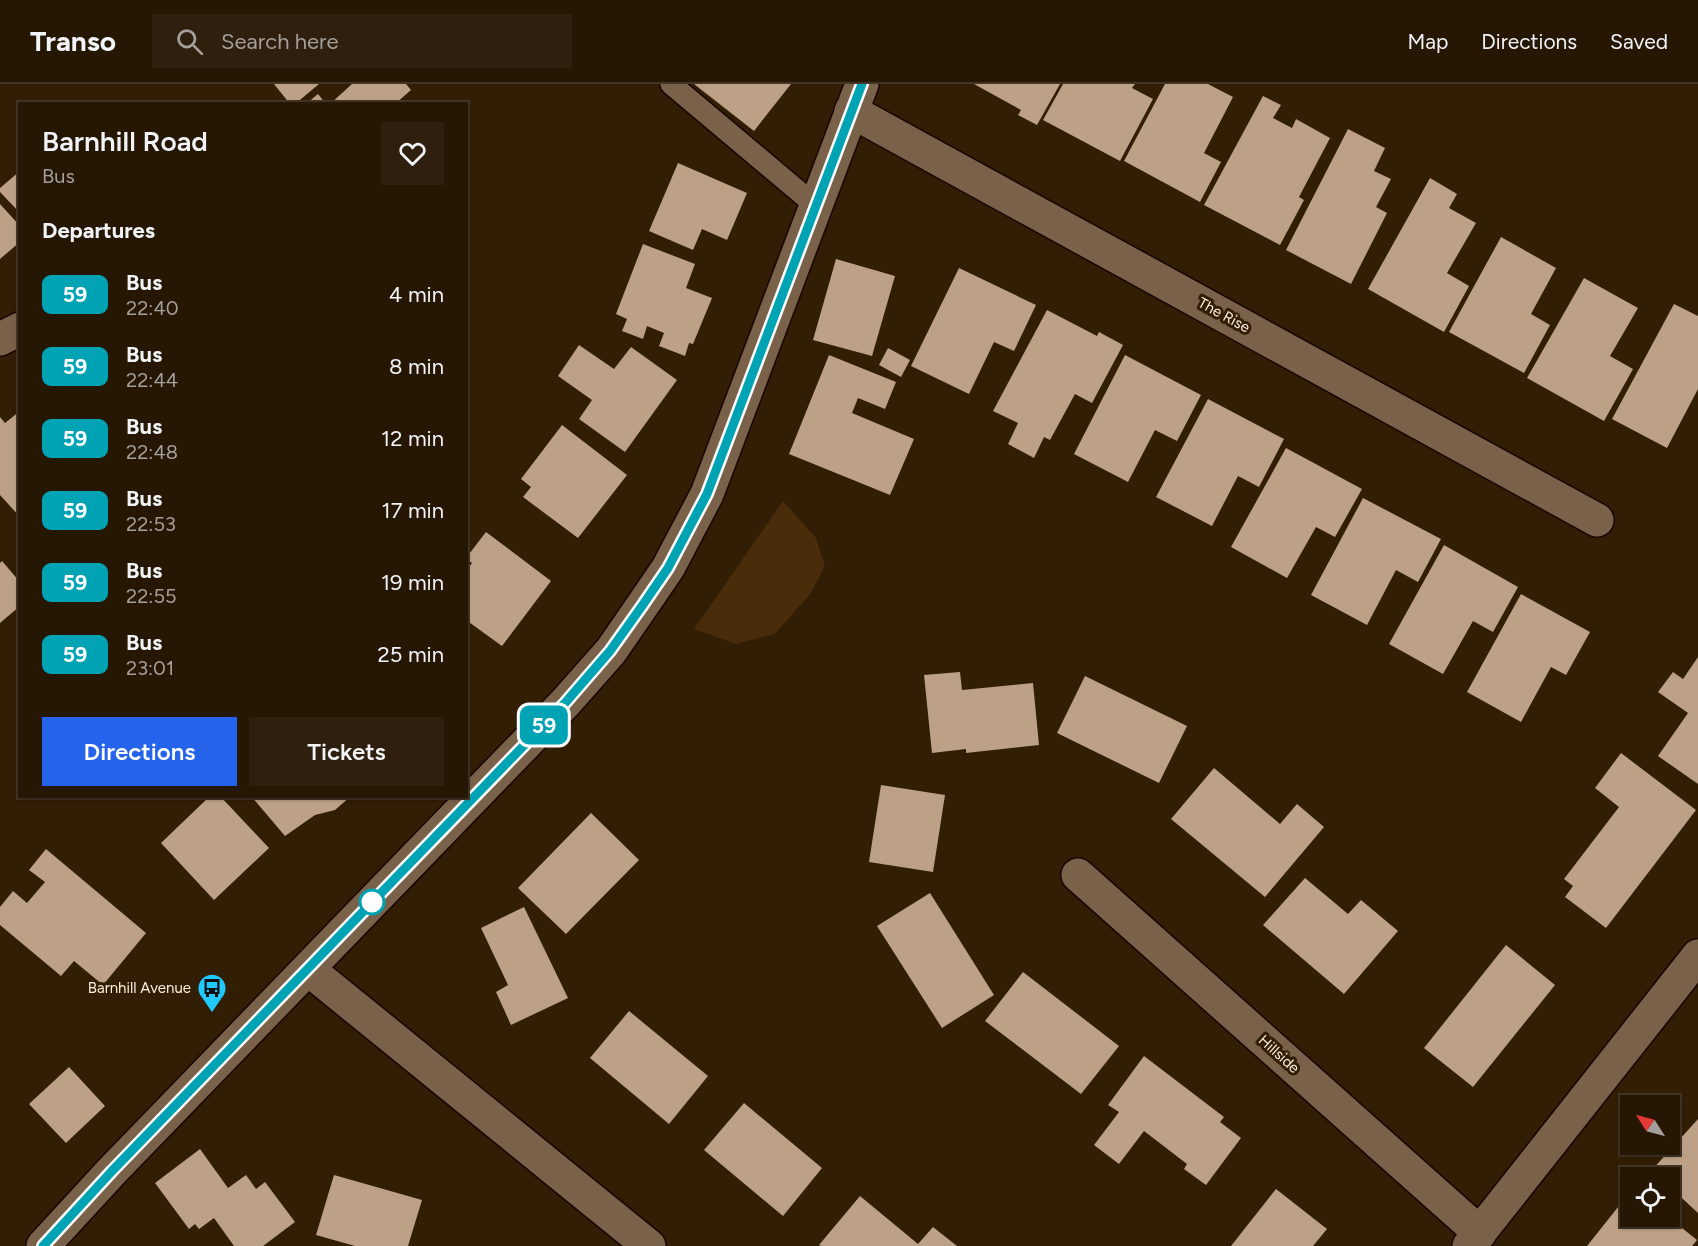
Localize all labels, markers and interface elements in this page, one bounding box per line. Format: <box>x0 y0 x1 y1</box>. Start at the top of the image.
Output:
search box <box>152 14 572 68</box>
text: Transo <box>30 24 116 58</box>
icon: search <box>173 25 206 58</box>
text: Search here <box>221 28 339 55</box>
text: Map <box>1407 29 1448 54</box>
text: Directions <box>1481 29 1577 54</box>
text: Saved <box>1610 29 1668 54</box>
button: heart <box>381 122 444 185</box>
text: Barnhill Road <box>42 124 208 158</box>
text: Bus <box>42 164 75 188</box>
text: Departures <box>42 217 155 244</box>
text: Bus <box>126 269 162 296</box>
text: 4 min <box>389 281 444 308</box>
text: 59 <box>63 282 87 307</box>
street label: The Rise <box>1195 293 1253 337</box>
text: 22:40 <box>126 296 179 320</box>
text: Bus <box>126 341 162 368</box>
text: 8 min <box>389 353 444 380</box>
text: 59 <box>63 354 87 379</box>
text: 22:44 <box>126 368 178 392</box>
text: Bus <box>126 413 162 440</box>
text: 12 min <box>381 425 444 452</box>
text: 59 <box>63 426 87 451</box>
text: 22:48 <box>126 440 178 464</box>
text: Bus <box>126 485 162 512</box>
text: 17 min <box>382 497 444 524</box>
text: 59 <box>63 498 87 523</box>
text: 22:53 <box>126 512 176 536</box>
text: Bus <box>126 557 162 584</box>
text: 19 min <box>381 569 444 596</box>
text: 59 <box>63 570 87 595</box>
text: 22:55 <box>126 584 176 608</box>
text: Bus <box>126 629 162 656</box>
text: 25 min <box>378 641 444 668</box>
text: 59 <box>63 642 87 667</box>
text: 23:01 <box>126 656 174 680</box>
line badge: 59 <box>517 706 571 744</box>
text: 59 <box>532 713 556 738</box>
button: Directions <box>42 717 237 786</box>
button: Tickets <box>249 717 444 786</box>
unlabelled marker <box>359 889 385 915</box>
bus stop icon: Barnhill Avenue <box>196 972 228 1014</box>
place label: Barnhill Avenue <box>88 979 191 997</box>
street label: Hillside <box>1255 1031 1303 1077</box>
north arrow <box>1620 1095 1680 1155</box>
map controls <box>1620 1095 1680 1227</box>
button: locate <box>1620 1167 1680 1227</box>

